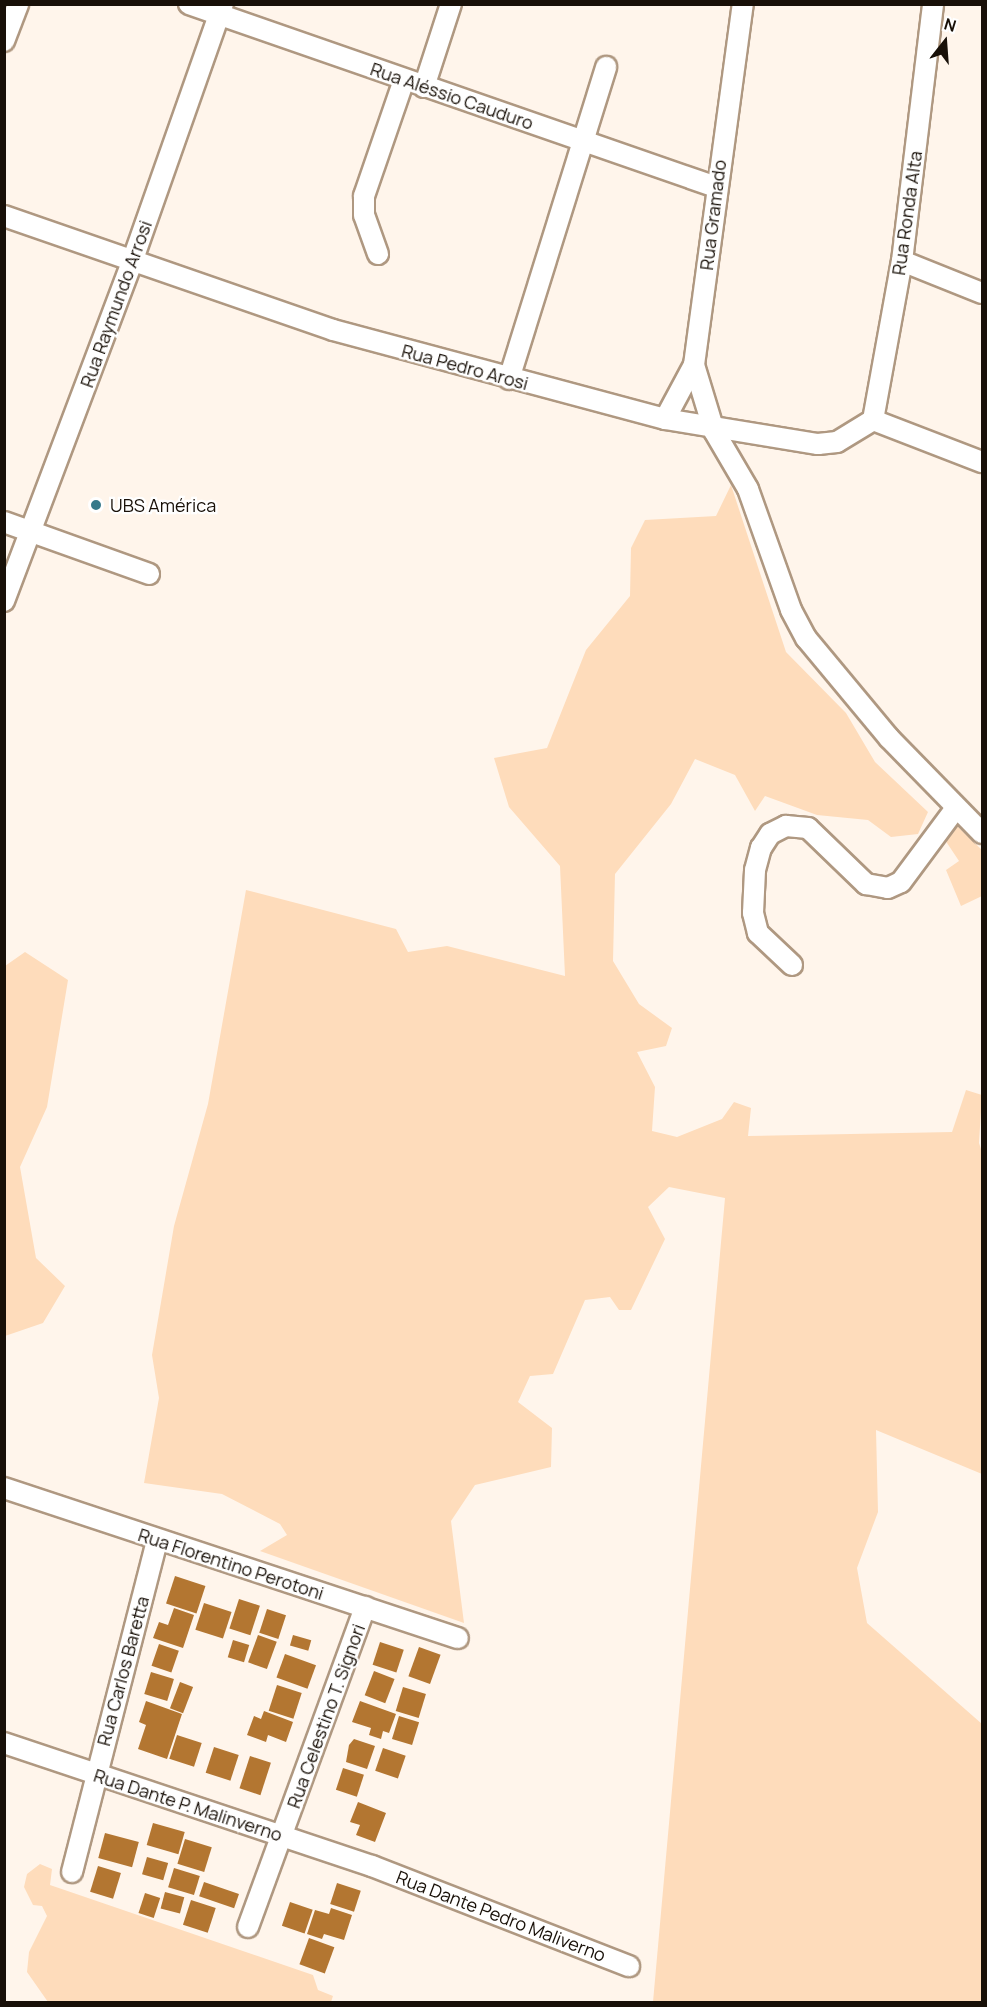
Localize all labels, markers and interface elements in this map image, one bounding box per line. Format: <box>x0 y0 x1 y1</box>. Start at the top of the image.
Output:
north arrow <box>915 12 975 72</box>
text: N <box>942 13 959 37</box>
street label: Rua Aléssio Cauduro <box>368 58 536 134</box>
street label: Rua Ronda Alta <box>888 149 926 277</box>
street label: Rua Gramado <box>696 159 730 271</box>
street label: Rua Raymundo Arrosi <box>76 218 156 390</box>
street label: Rua Pedro Arosi <box>399 340 531 394</box>
place label: UBS América <box>110 494 216 516</box>
marker: UBS América <box>87 496 105 514</box>
street label: Rua Florentino Perotoni <box>136 1524 326 1604</box>
street label: Rua Carlos Baretta <box>93 1594 153 1748</box>
street label: Rua Celestino T. Signori <box>283 1621 369 1811</box>
street label: Rua Dante P. Malinverno <box>91 1764 285 1846</box>
street label: Rua Dante Pedro Maliverno <box>393 1866 609 1966</box>

